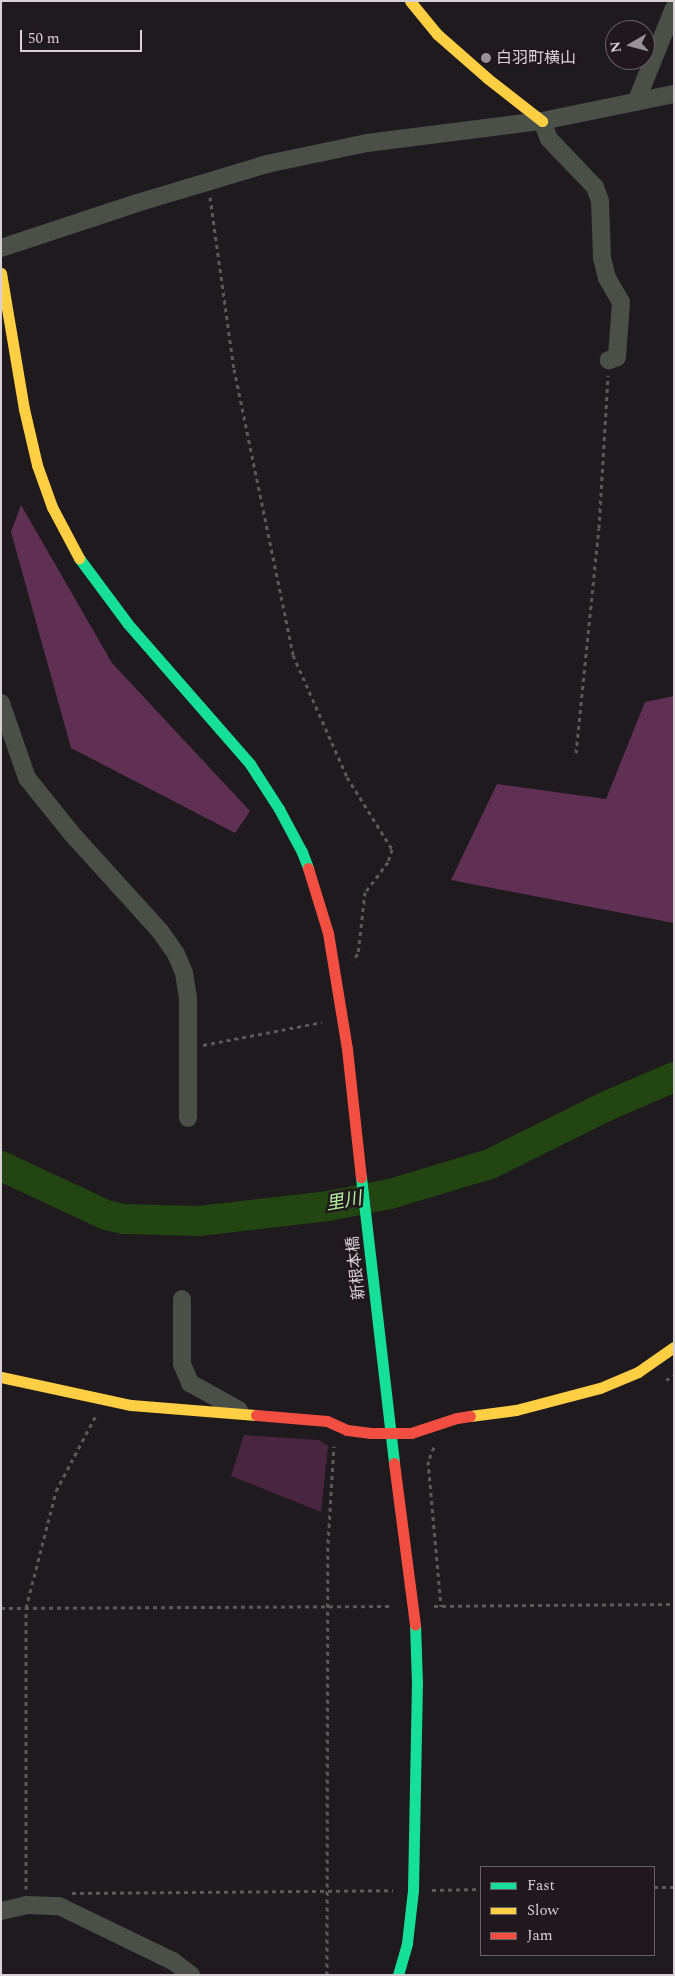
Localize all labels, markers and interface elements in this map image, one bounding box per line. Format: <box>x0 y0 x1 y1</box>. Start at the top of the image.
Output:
scale bar <box>22 20 145 52</box>
north arrow <box>605 20 655 70</box>
text: 50 m <box>28 27 60 50</box>
text: N <box>604 40 627 54</box>
place label: 白羽町横山 <box>496 48 576 68</box>
marker: 白羽町横山 <box>480 52 492 64</box>
water label: 里川 <box>324 1188 364 1216</box>
street label: 新根本橋 <box>343 1235 369 1301</box>
legend <box>480 1866 655 1956</box>
text: Fast <box>527 1874 555 1897</box>
text: Slow <box>527 1899 559 1922</box>
text: Jam <box>527 1924 553 1947</box>

